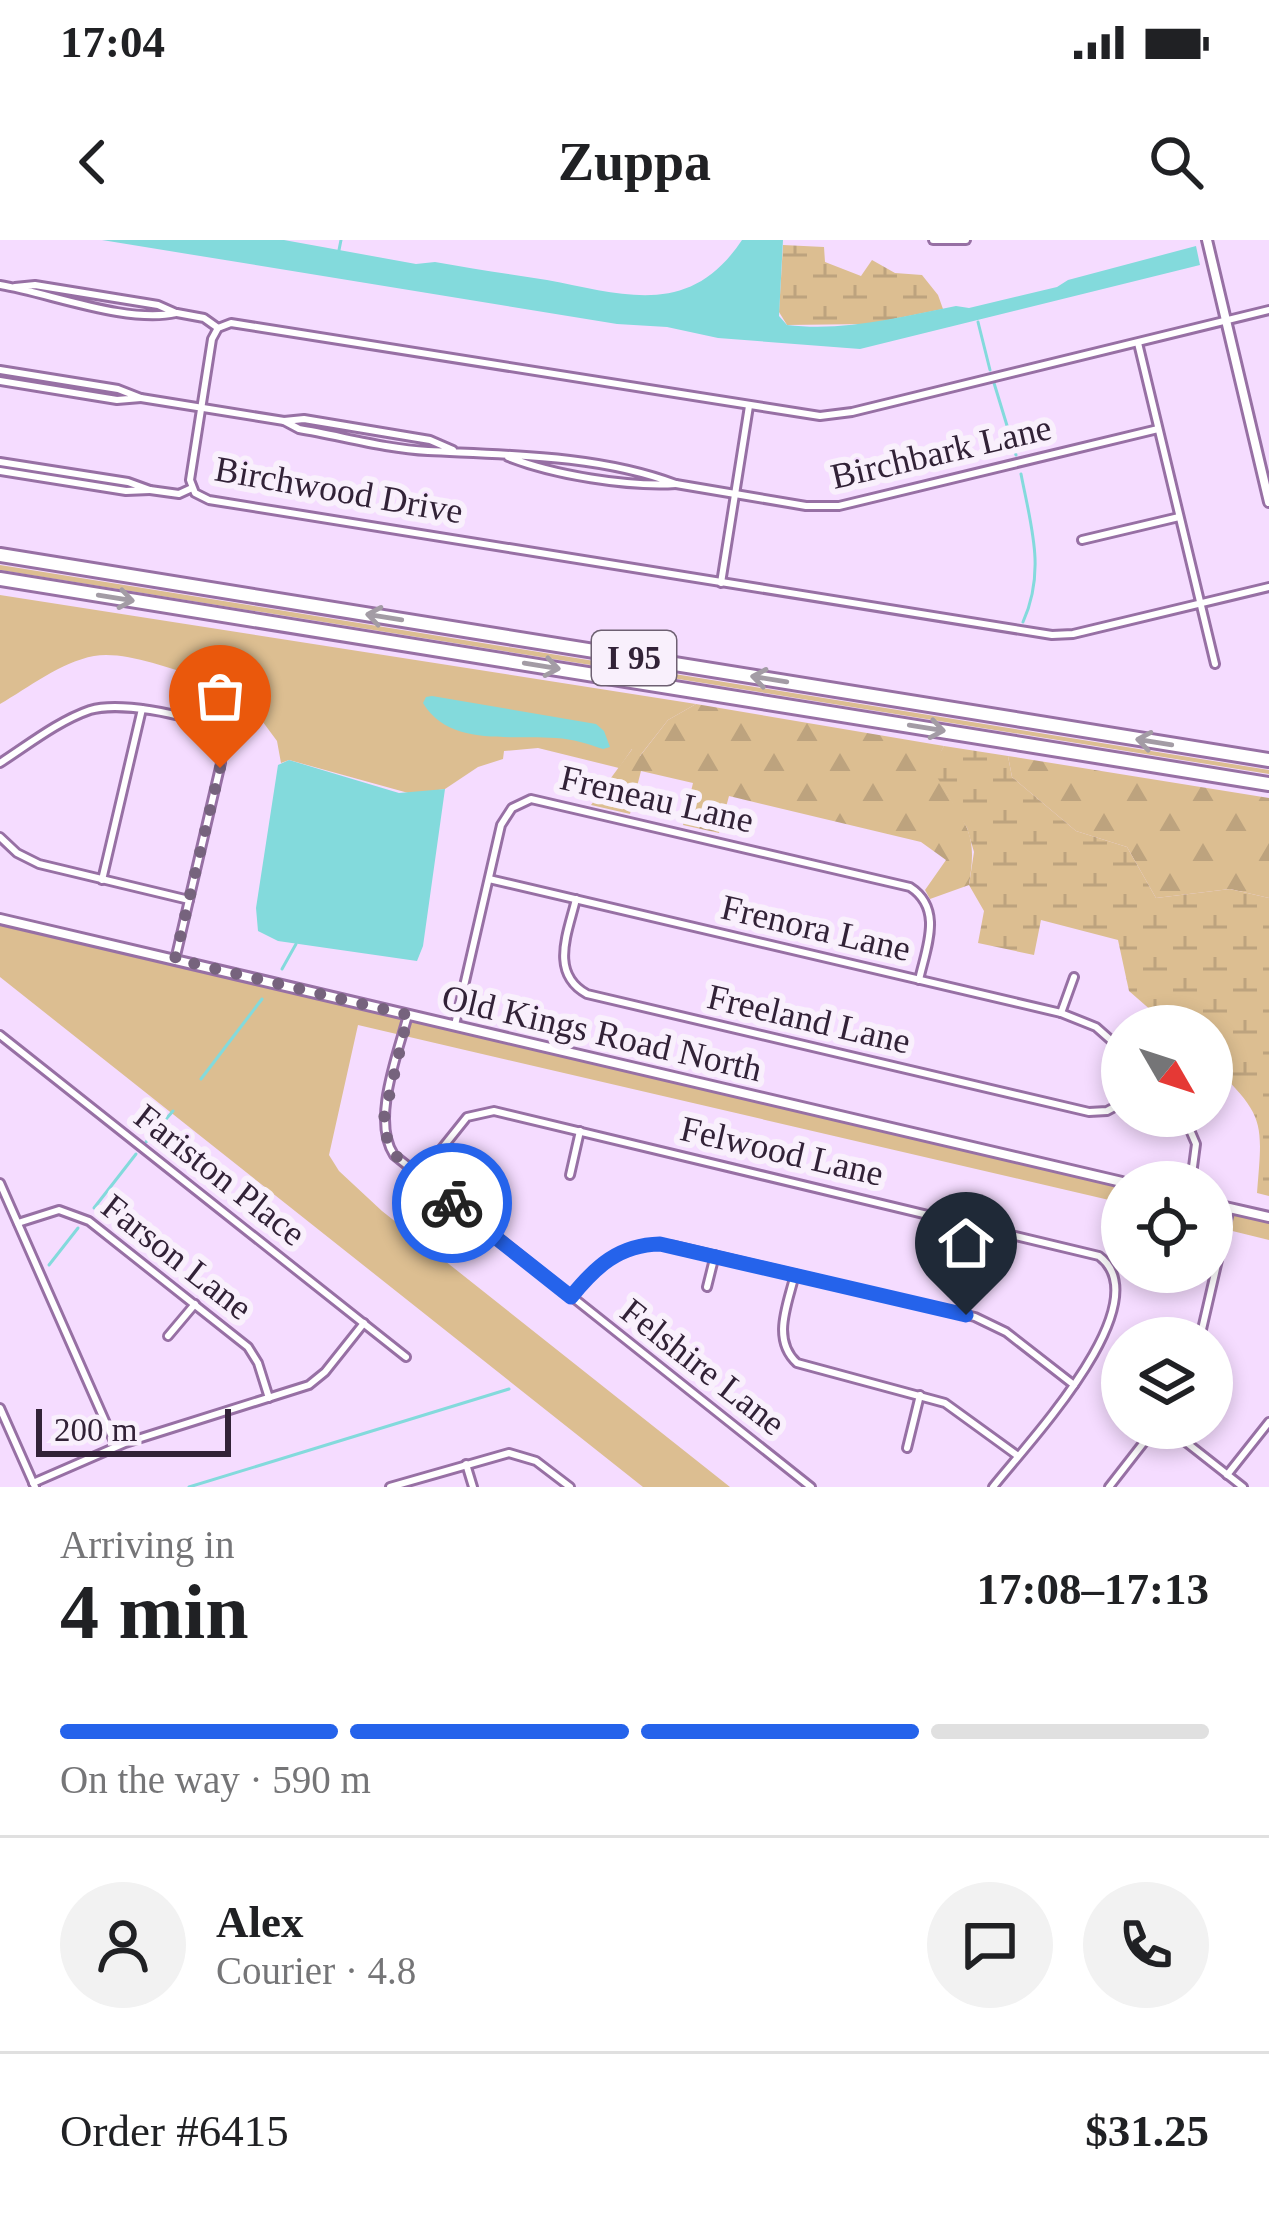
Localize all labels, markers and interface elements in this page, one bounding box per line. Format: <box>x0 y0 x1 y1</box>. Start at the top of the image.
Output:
text: 17:04 <box>60 17 165 67</box>
icon: back <box>60 129 126 195</box>
icon: search <box>1143 129 1209 195</box>
text: Zuppa <box>558 132 711 192</box>
street label: Birchbark Lane <box>827 407 1055 497</box>
street label: Birchwood Drive <box>212 449 466 531</box>
one-way arrow <box>95 587 134 610</box>
one-way arrow <box>365 605 404 628</box>
road number: I 95 <box>592 631 676 685</box>
pin <box>169 645 271 768</box>
one-way arrow <box>522 656 561 679</box>
icon: bag <box>187 663 253 729</box>
one-way arrow <box>750 667 789 690</box>
one-way arrow <box>907 718 946 741</box>
one-way arrow <box>1135 729 1174 752</box>
street label: Freneau Lane <box>557 757 757 841</box>
street label: Frenora Lane <box>718 887 914 969</box>
street label: Freeland Lane <box>704 976 914 1062</box>
street label: Old Kings Road North <box>438 977 766 1089</box>
north arrow <box>1101 1005 1233 1137</box>
map controls <box>1101 1005 1233 1449</box>
street label: Fariston Place <box>127 1096 313 1254</box>
street label: Felwood Lane <box>677 1108 887 1194</box>
courier <box>392 1143 512 1263</box>
button: locate <box>1101 1161 1233 1293</box>
icon: bike <box>419 1170 485 1236</box>
street label: Farson Lane <box>94 1186 260 1328</box>
pin <box>915 1192 1017 1315</box>
icon: home <box>933 1210 999 1276</box>
street label: Felshire Lane <box>613 1291 793 1443</box>
button: layers <box>1101 1317 1233 1449</box>
scale bar <box>36 1403 231 1456</box>
text: 200 m <box>54 1412 137 1448</box>
text: Arriving in <box>60 1523 234 1566</box>
text: 17:08–17:13 <box>977 1564 1209 1614</box>
text: 4 min <box>60 1568 249 1655</box>
text: On the way · 590 m <box>60 1758 371 1801</box>
button: person <box>60 1882 186 2008</box>
button: chat <box>927 1882 1053 2008</box>
button: phone <box>1083 1882 1209 2008</box>
text: Alex <box>216 1897 303 1947</box>
text: Courier · 4.8 <box>216 1949 416 1992</box>
text: Order #6415 <box>60 2106 289 2156</box>
text: $31.25 <box>1085 2106 1209 2156</box>

